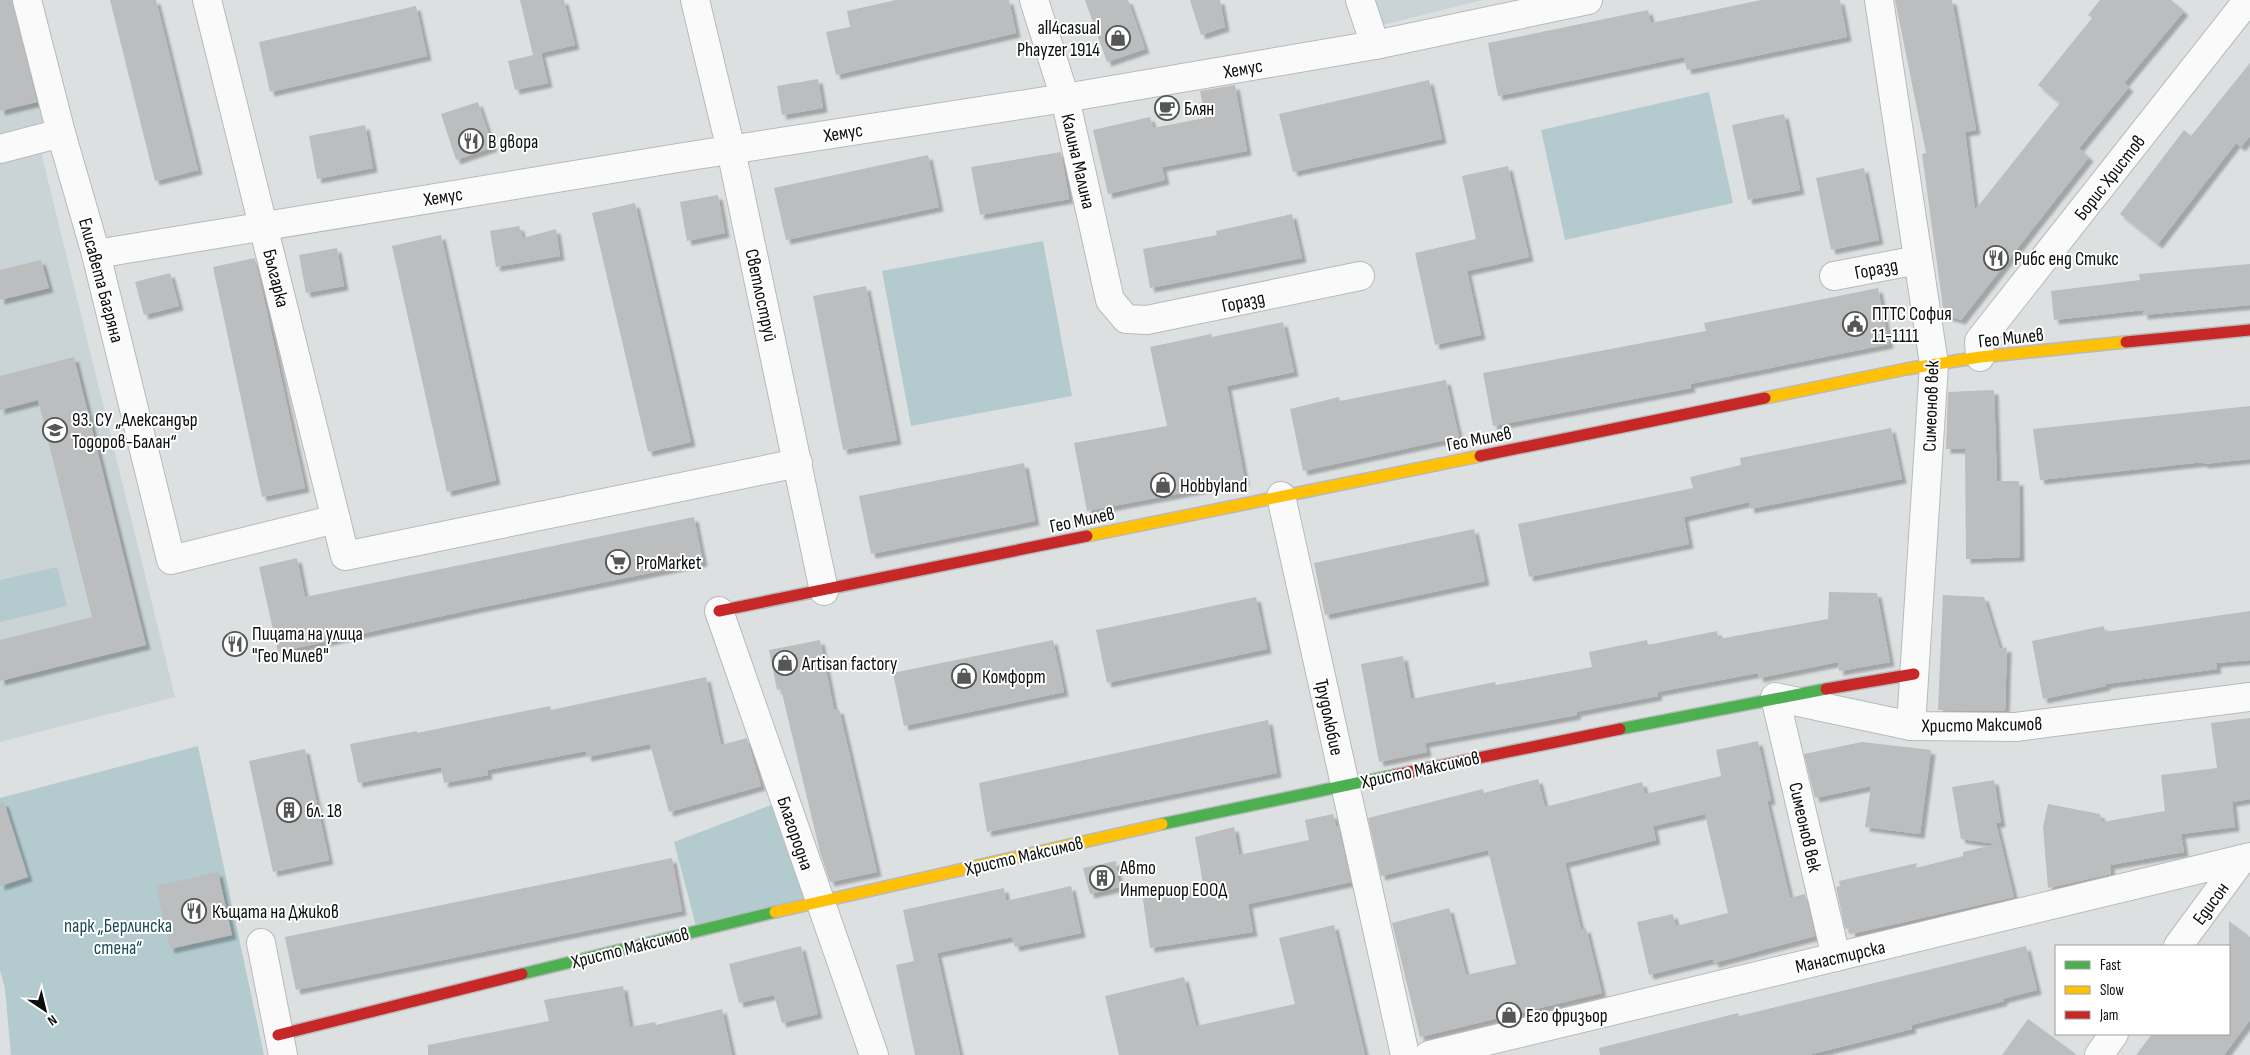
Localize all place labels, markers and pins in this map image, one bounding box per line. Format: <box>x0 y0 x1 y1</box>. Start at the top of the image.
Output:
place label: all4casual Phayzer 1914 <box>1017 17 1100 62</box>
shop icon: all4casual Phayzer 1914 <box>1105 25 1131 51</box>
cafe icon: Блян <box>1154 95 1180 121</box>
place label: Блян <box>1184 98 1214 121</box>
restaurant icon: В двора <box>458 128 484 154</box>
place label: В двора <box>488 131 538 154</box>
restaurant icon: Рибс енд Стикс <box>1983 245 2009 271</box>
place label: Рибс енд Стикс <box>2014 248 2119 271</box>
place label: ПТТС София 11-1111 <box>1872 303 1952 348</box>
public building icon: ПТТС София 11-1111 <box>1842 311 1868 337</box>
place label: 93. СУ „Александър Тодоров-Балан“ <box>72 409 198 454</box>
school or university icon: 93. СУ „Александър Тодоров-Балан“ <box>42 417 68 443</box>
shop icon: Hobbyland <box>1150 472 1176 498</box>
place label: Hobbyland <box>1180 475 1247 498</box>
supermarket icon: ProMarket <box>605 549 631 575</box>
place label: ProMarket <box>636 552 702 575</box>
place label: Пицата на улица "Гео Милев" <box>252 623 363 668</box>
restaurant icon: Пицата на улица "Гео Милев" <box>222 631 248 657</box>
shop icon: Artisan factory <box>772 650 798 676</box>
place label: Artisan factory <box>801 653 898 676</box>
shop icon: Комфорт <box>951 663 977 689</box>
place label: Комфорт <box>982 666 1046 689</box>
building icon: бл. 18 <box>276 797 302 823</box>
place label: бл. 18 <box>306 800 342 823</box>
place label: Авто Интериор ЕООД <box>1119 857 1227 902</box>
building icon: Авто Интериор ЕООД <box>1089 865 1115 891</box>
restaurant icon: Къщата на Джиков <box>181 898 207 924</box>
place label: Къщата на Джиков <box>212 901 339 924</box>
shop icon: Его фризьор <box>1496 1002 1522 1028</box>
place label: Его фризьор <box>1526 1005 1608 1028</box>

